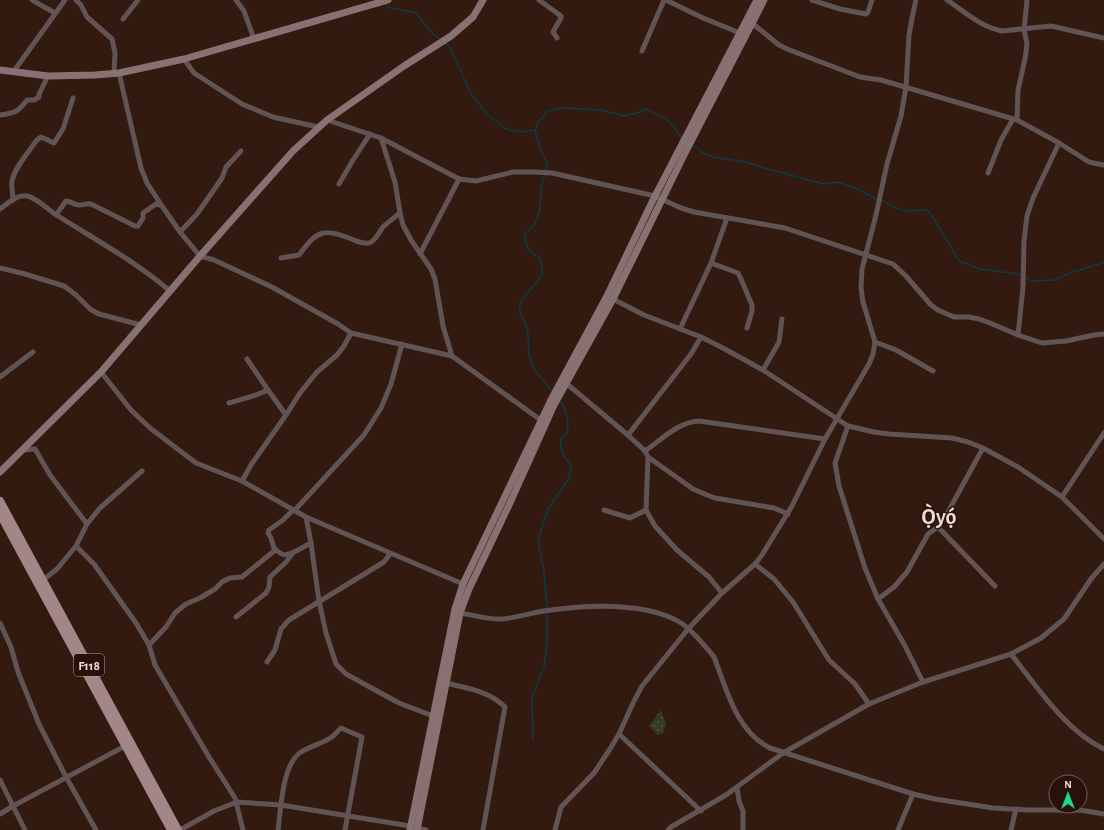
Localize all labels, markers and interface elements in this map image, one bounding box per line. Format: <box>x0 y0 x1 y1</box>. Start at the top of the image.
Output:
district label: Ọ̀yọ́ <box>922 503 957 529</box>
road number: F118 <box>74 654 104 676</box>
north arrow <box>1048 774 1088 814</box>
text: N <box>1064 779 1072 790</box>

